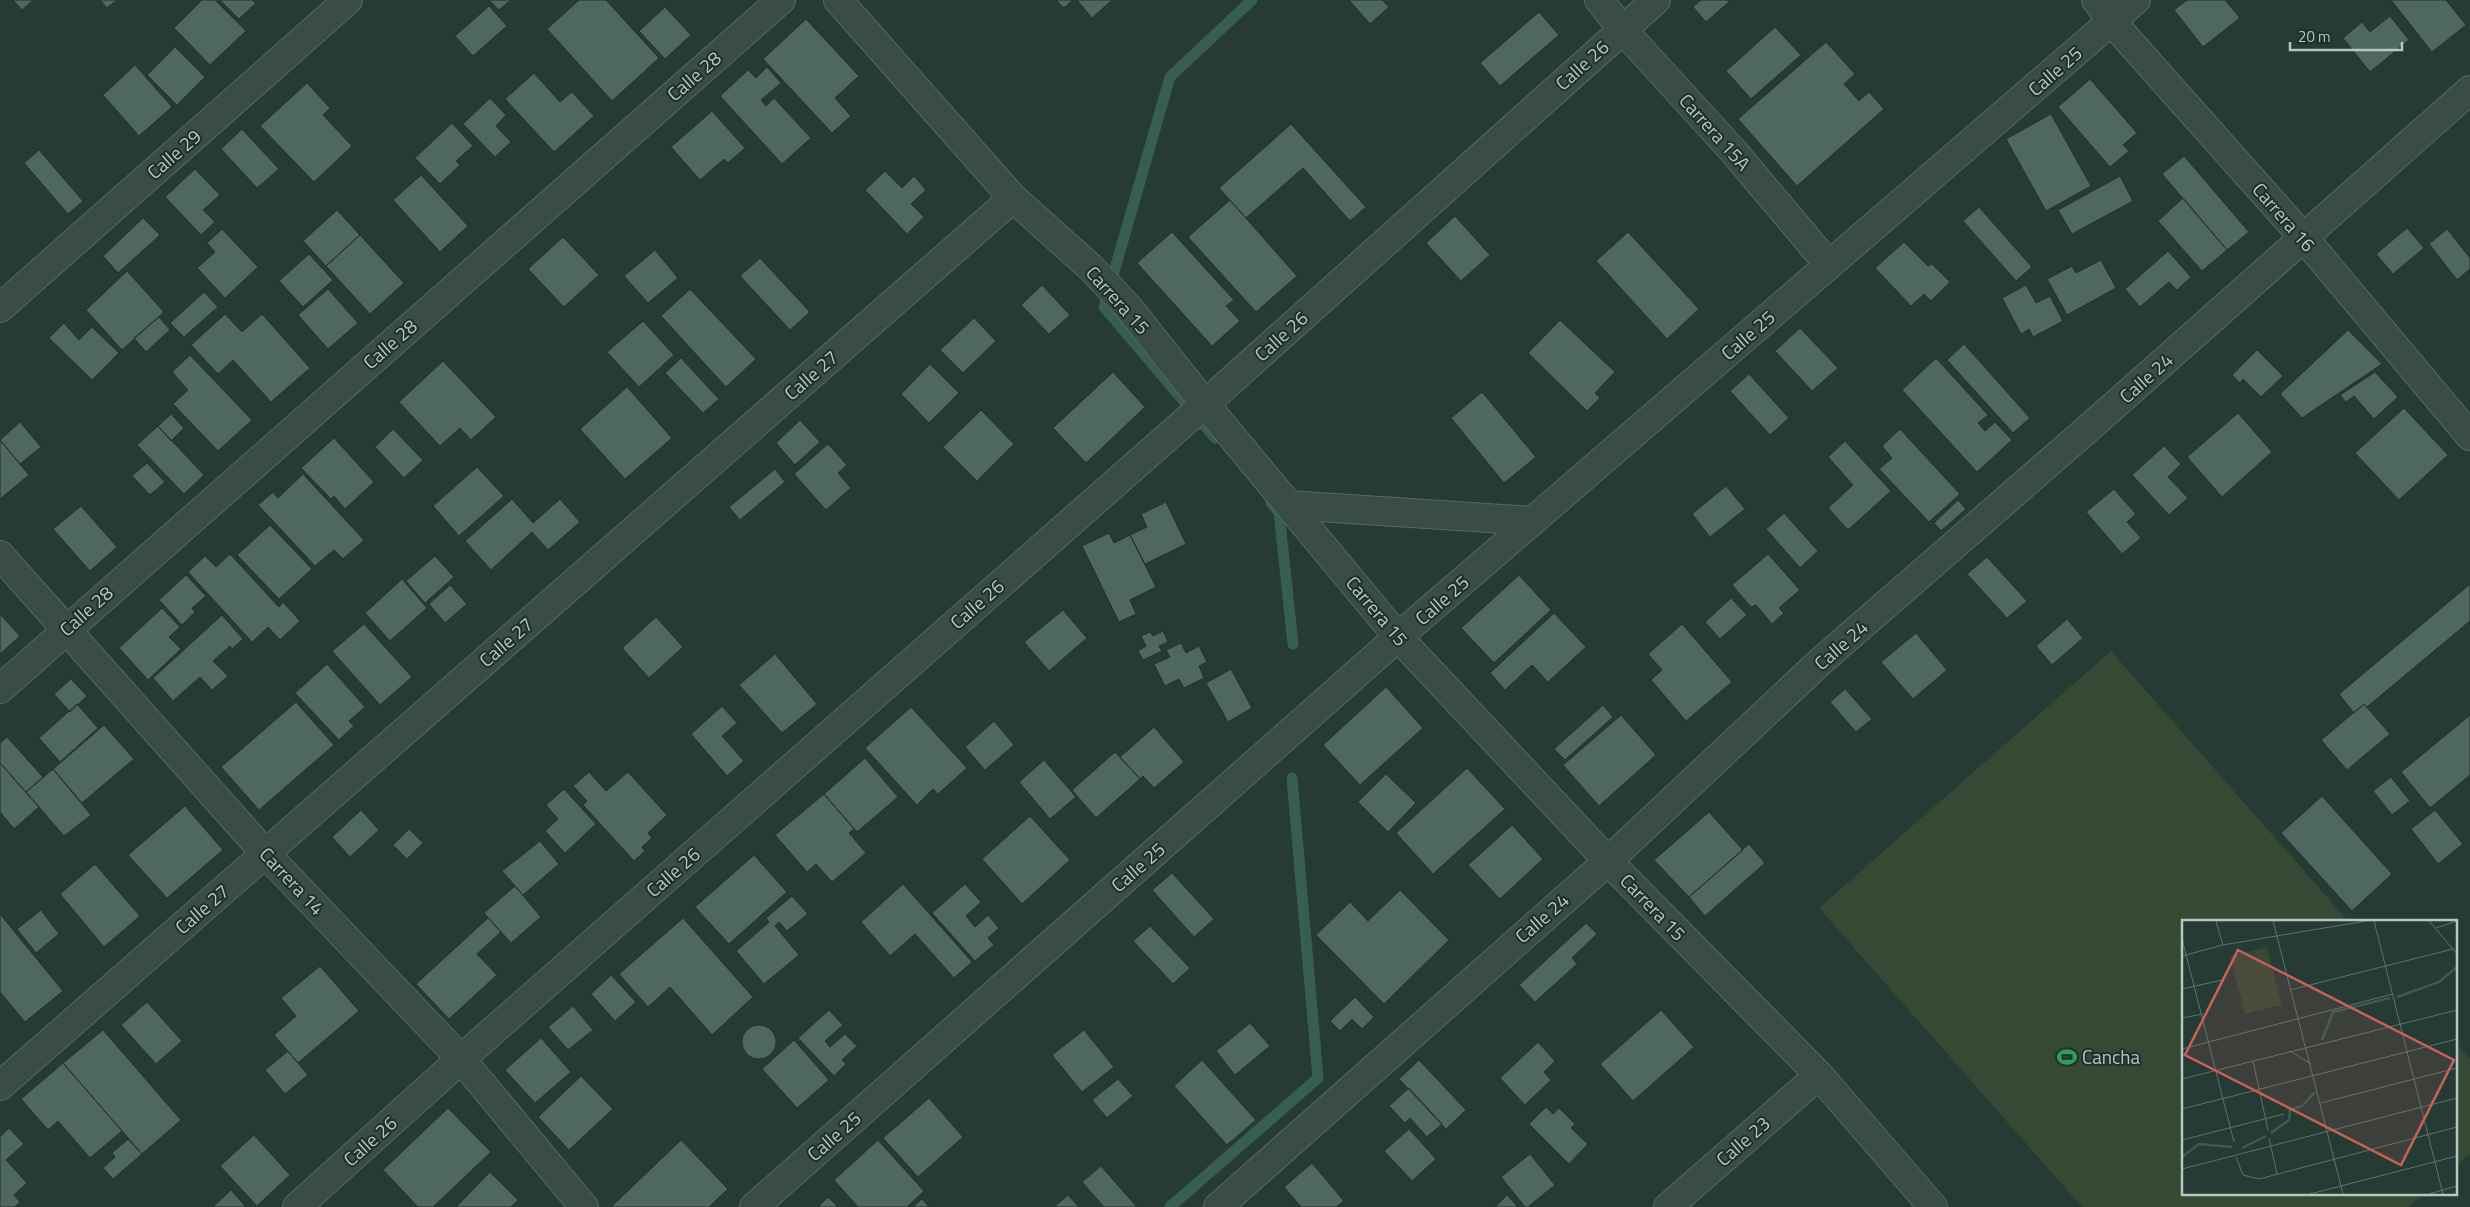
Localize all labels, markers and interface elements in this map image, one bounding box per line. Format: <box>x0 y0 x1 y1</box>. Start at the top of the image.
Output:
scale bar <box>2290 20 2402 52</box>
text: 20 m <box>2298 25 2331 48</box>
street label: Calle 26 <box>1548 33 1615 97</box>
street label: Calle 25 <box>2021 39 2088 102</box>
street label: Calle 28 <box>660 44 727 107</box>
street label: Carrera 15A <box>1673 87 1758 177</box>
street label: Calle 29 <box>140 122 207 185</box>
street label: Carrera 16 <box>2246 175 2323 258</box>
street label: Carrera 15 <box>1080 259 1157 341</box>
street label: Calle 25 <box>1714 303 1781 366</box>
street label: Calle 26 <box>1247 304 1314 368</box>
street label: Calle 28 <box>356 312 423 375</box>
street label: Calle 27 <box>777 343 844 406</box>
street label: Calle 24 <box>2112 346 2179 410</box>
street label: Calle 25 <box>1408 568 1475 631</box>
street label: Carrera 15 <box>1339 569 1415 652</box>
street label: Calle 26 <box>943 572 1010 635</box>
street label: Calle 28 <box>52 578 119 643</box>
street label: Calle 27 <box>472 610 539 673</box>
street label: Calle 24 <box>1807 613 1874 676</box>
street label: Calle 25 <box>1104 835 1171 898</box>
street label: Carrera 14 <box>253 840 332 921</box>
street label: Calle 26 <box>639 840 706 903</box>
street label: Carrera 15 <box>1614 866 1693 947</box>
street label: Calle 27 <box>168 877 235 940</box>
street label: Calle 24 <box>1508 886 1575 949</box>
inset map <box>2182 920 2458 1194</box>
place label: Cancha <box>2082 1042 2141 1071</box>
sports icon: Cancha <box>2056 1046 2078 1068</box>
street label: Calle 25 <box>800 1104 867 1167</box>
street label: Calle 26 <box>336 1109 403 1173</box>
street label: Calle 23 <box>1709 1109 1776 1172</box>

